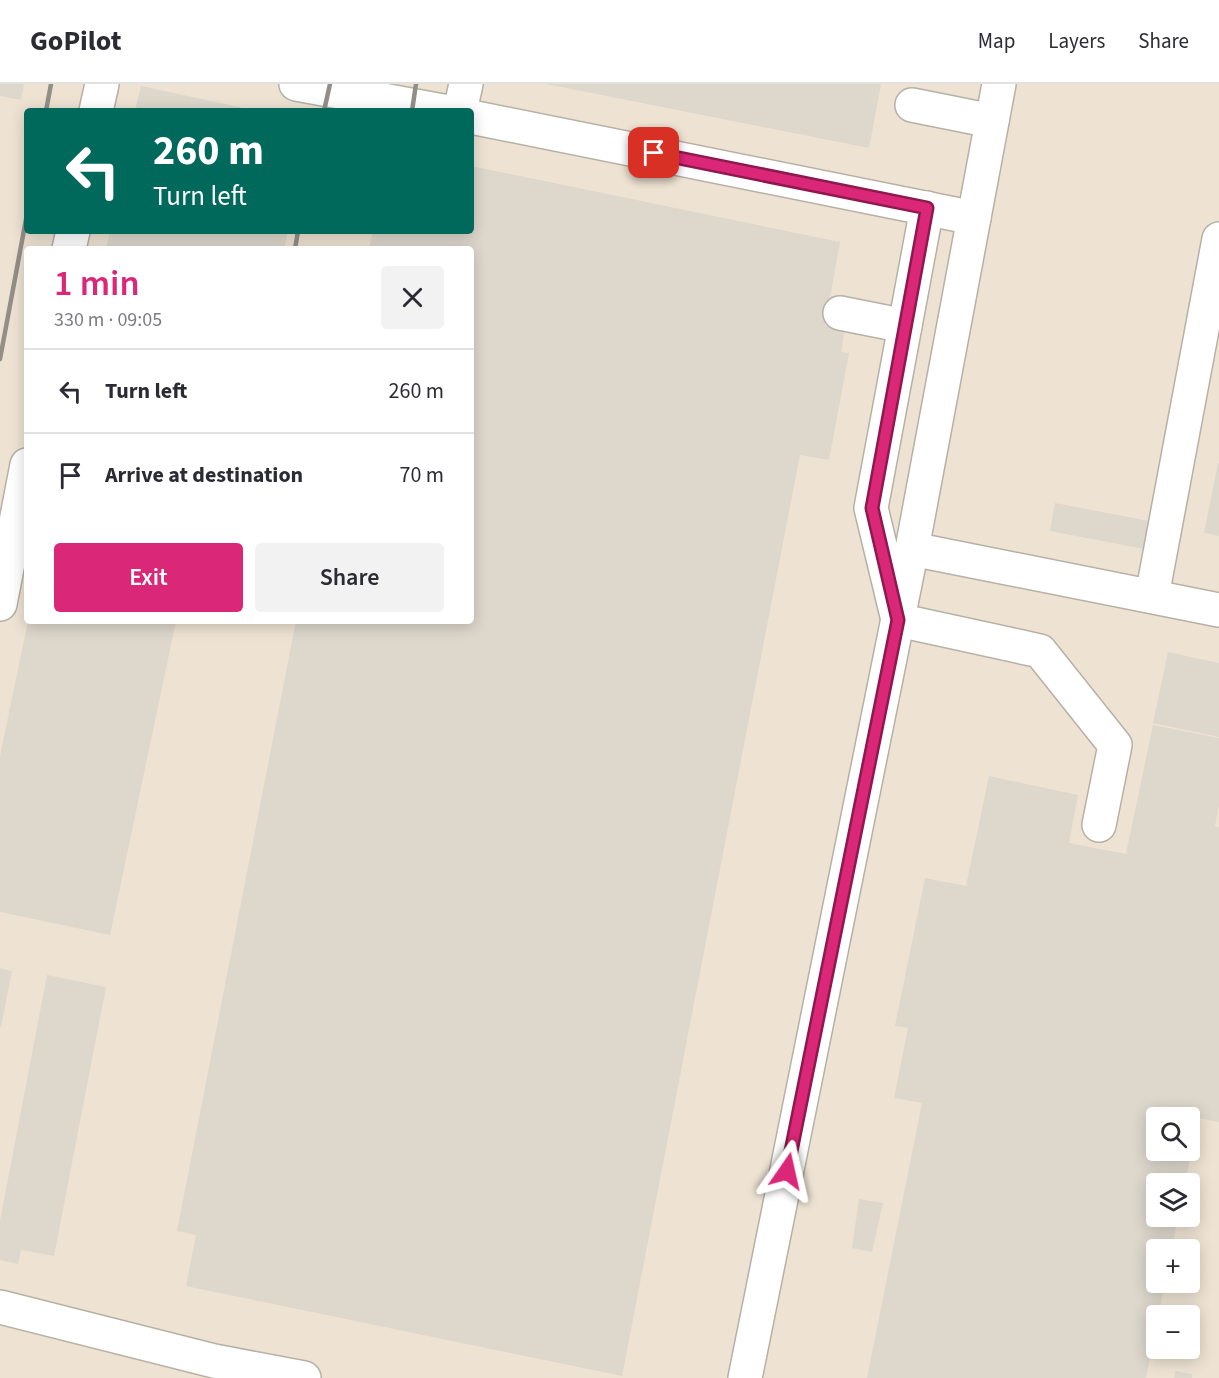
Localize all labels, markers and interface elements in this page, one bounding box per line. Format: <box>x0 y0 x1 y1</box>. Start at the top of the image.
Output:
text: GoPilot <box>30 21 121 61</box>
text: Map <box>978 26 1015 56</box>
text: Layers <box>1048 26 1105 56</box>
text: Share <box>1138 26 1189 56</box>
text: 260 m <box>153 121 264 181</box>
pin <box>628 127 679 178</box>
icon: left <box>54 132 132 210</box>
icon: arrive <box>637 136 670 169</box>
text: Turn left <box>153 177 247 216</box>
text: 1 min <box>54 258 140 309</box>
button: close <box>381 266 444 329</box>
text: 330 m · 09:05 <box>54 306 162 334</box>
icon: left <box>54 375 87 408</box>
text: Turn left <box>105 375 187 407</box>
text: 260 m <box>389 375 444 407</box>
icon: arrive <box>54 459 87 492</box>
text: Arrive at destination <box>105 459 303 491</box>
text: 70 m <box>399 459 444 491</box>
button: Exit <box>54 543 243 612</box>
button: Share <box>255 543 444 612</box>
map controls <box>1146 1107 1200 1359</box>
button: search <box>1146 1107 1200 1161</box>
position arrow <box>755 1139 819 1203</box>
button: layers <box>1146 1173 1200 1227</box>
button: + <box>1146 1239 1200 1293</box>
button: − <box>1146 1305 1200 1359</box>

